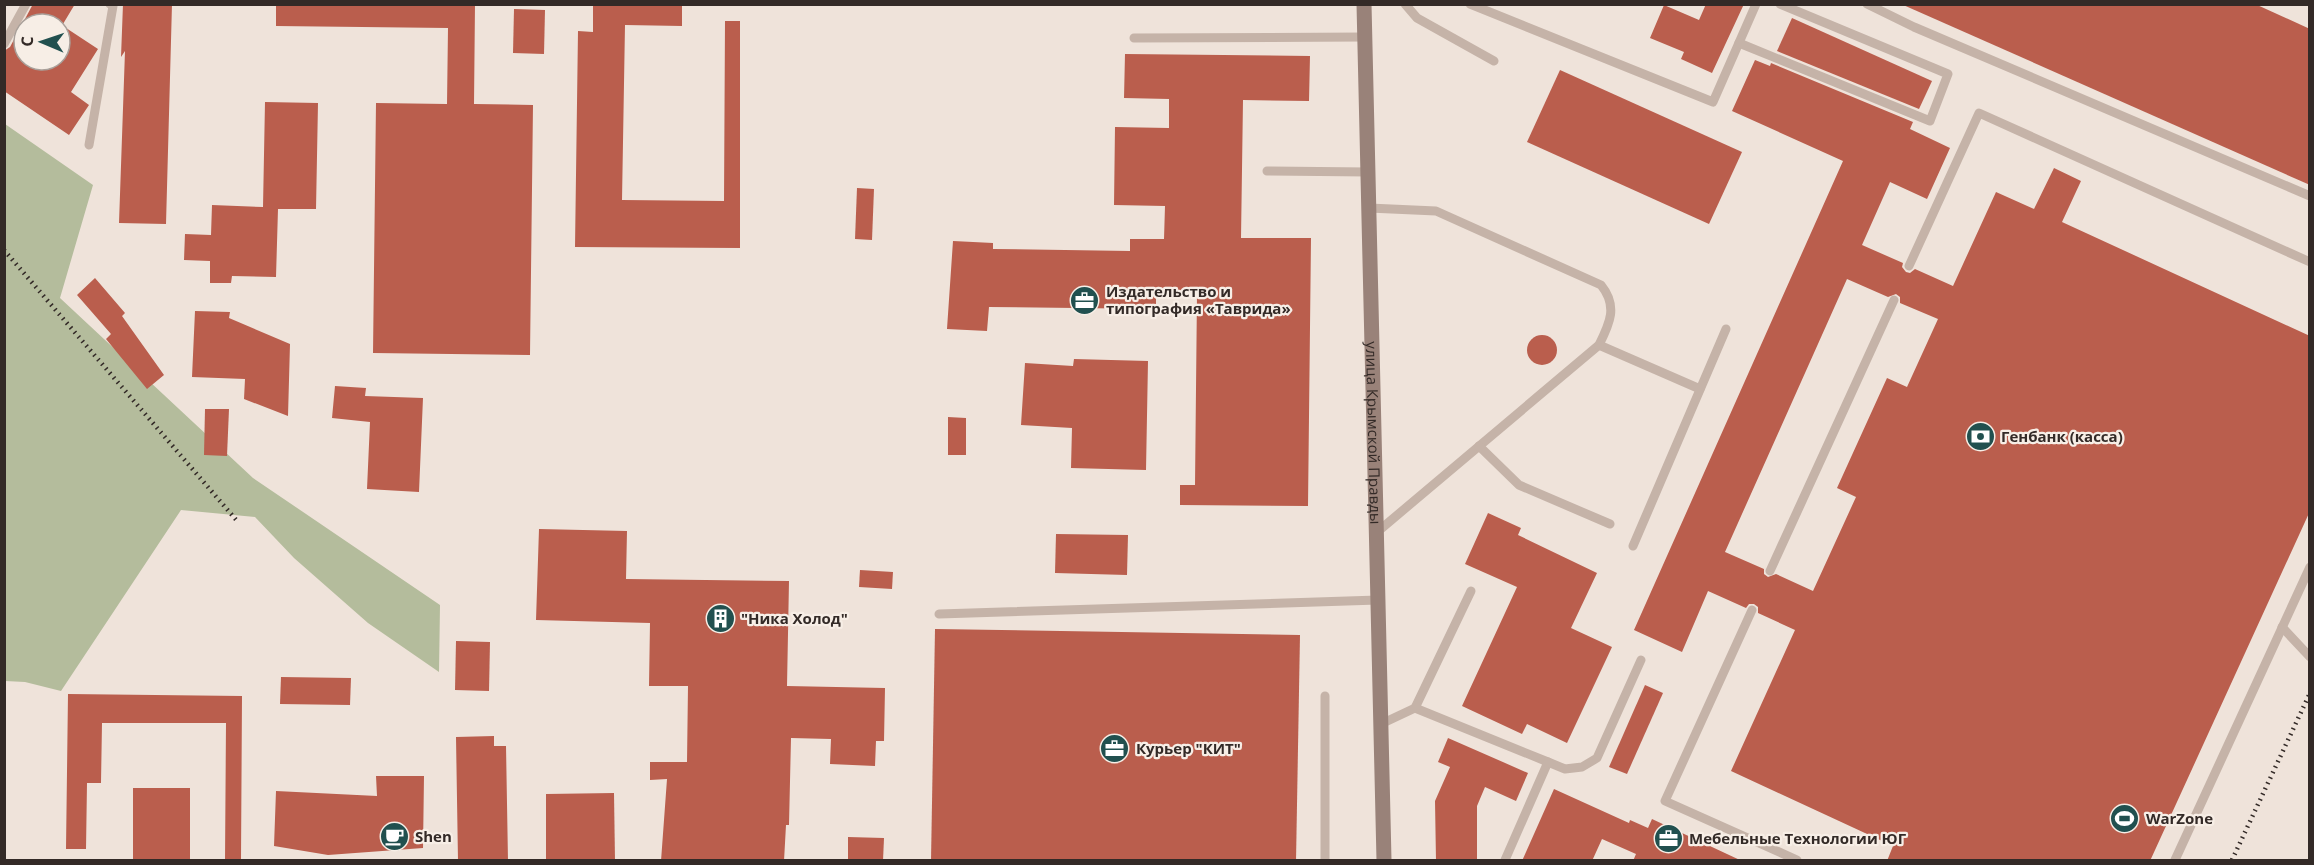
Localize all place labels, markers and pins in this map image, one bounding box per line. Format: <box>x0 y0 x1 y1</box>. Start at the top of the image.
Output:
place label: Издательство и типография «Таврида» <box>1106 281 1291 318</box>
office icon: Издательство и типография «Таврида» <box>1069 284 1101 316</box>
bank icon: Генбанк (касса) <box>1964 420 1996 452</box>
place label: Генбанк (касса) <box>2001 426 2123 446</box>
building icon: "Ника Холод" <box>704 602 736 634</box>
place label: "Ника Холод" <box>741 608 848 628</box>
office icon: Курьер "КИТ" <box>1099 732 1131 764</box>
place label: Курьер "КИТ" <box>1136 738 1241 758</box>
sports icon: WarZone <box>2109 802 2141 834</box>
place label: WarZone <box>2146 808 2213 828</box>
cafe icon: Shen <box>378 820 410 852</box>
office icon: Мебельные Технологии ЮГ <box>1652 822 1684 854</box>
place label: Shen <box>415 826 452 846</box>
place label: Мебельные Технологии ЮГ <box>1689 828 1907 848</box>

